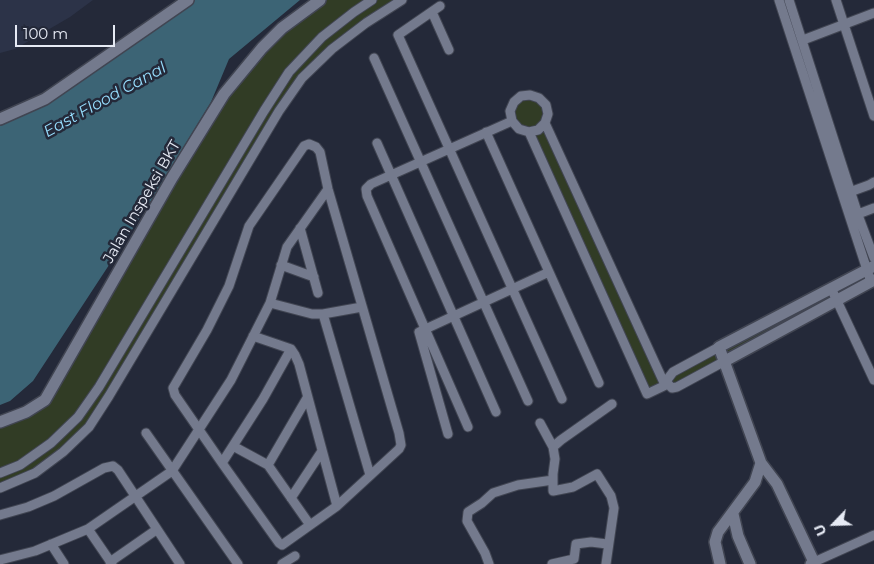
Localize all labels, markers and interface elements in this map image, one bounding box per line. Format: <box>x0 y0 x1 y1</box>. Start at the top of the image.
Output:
scale bar <box>18 15 118 47</box>
text: 100 m <box>23 24 68 43</box>
water label: East Flood Canal <box>40 58 170 142</box>
street label: Jalan Inspeksi BKT <box>100 137 184 267</box>
north arrow <box>809 499 859 549</box>
text: U <box>810 521 831 539</box>

